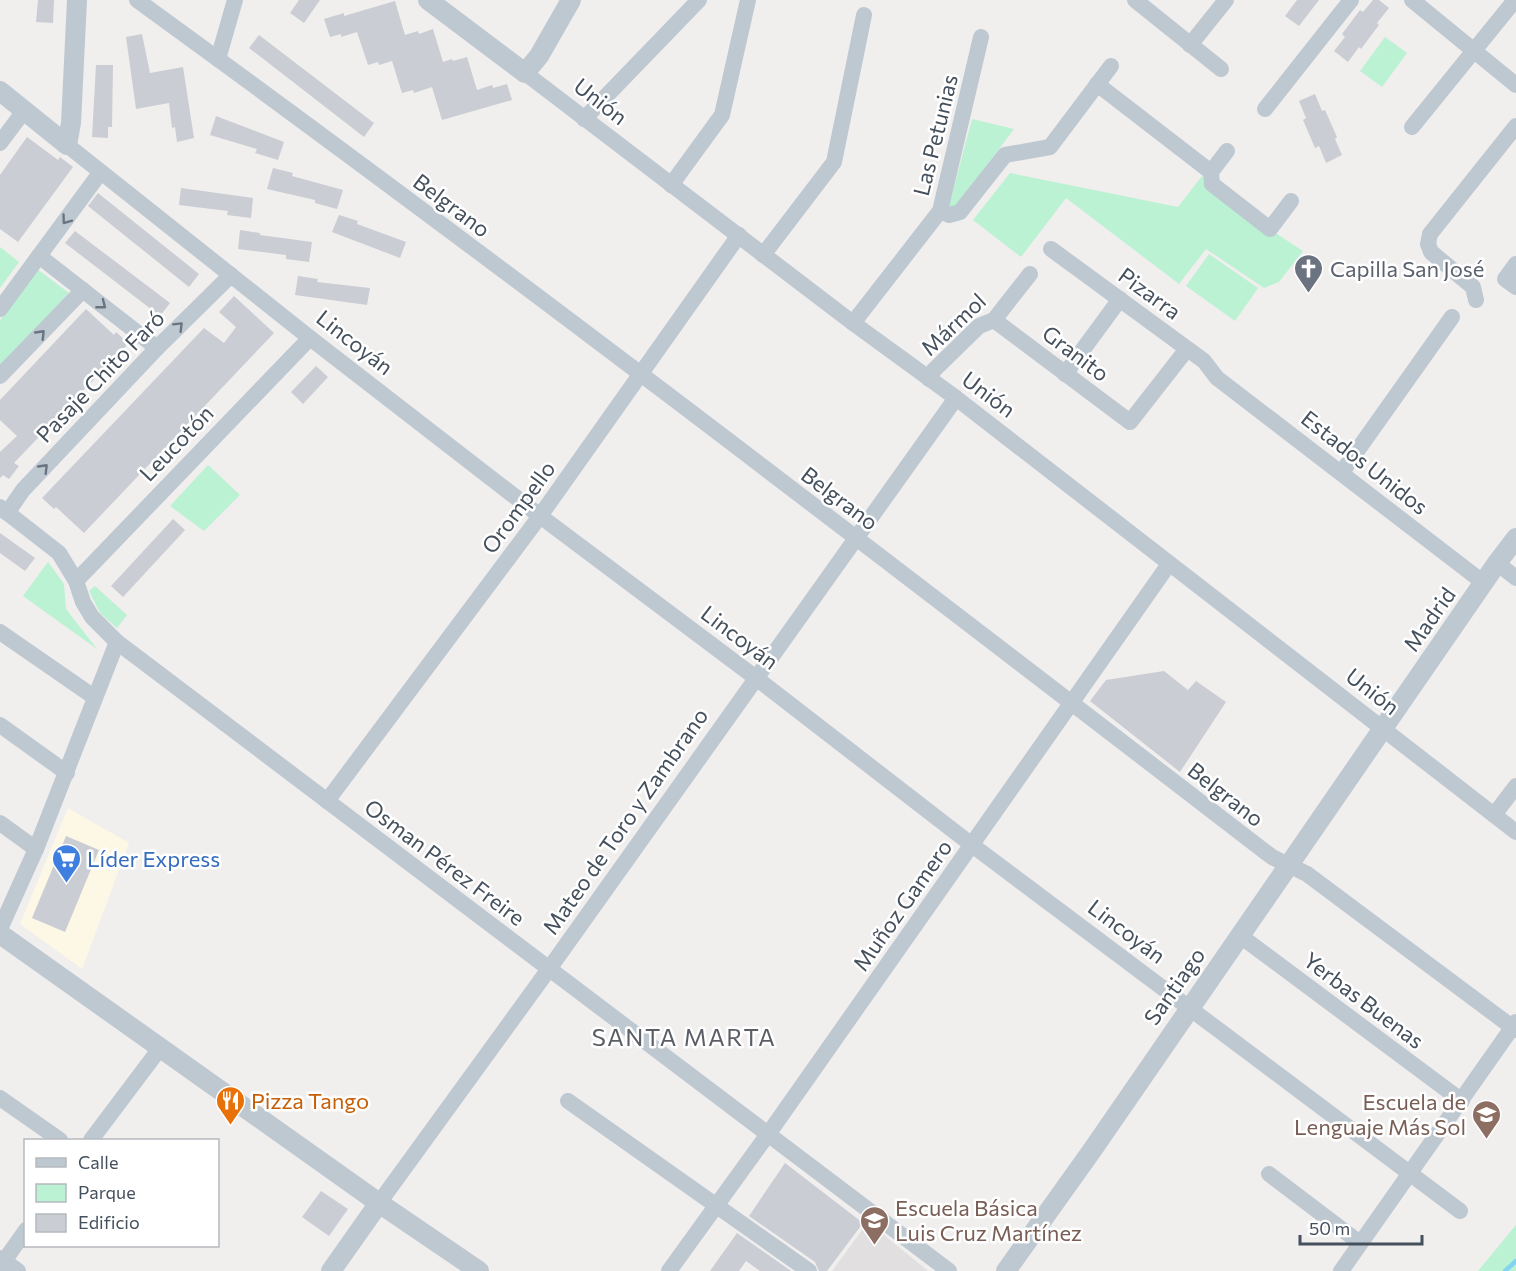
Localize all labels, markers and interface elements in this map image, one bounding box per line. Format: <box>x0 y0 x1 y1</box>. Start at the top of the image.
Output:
street label: Las Petunias <box>907 71 963 199</box>
street label: Unión <box>569 72 633 130</box>
street label: Belgrano <box>408 167 496 243</box>
one-way arrow <box>62 214 73 225</box>
church icon: Capilla San José <box>1293 252 1325 294</box>
place label: Capilla San José <box>1330 255 1484 282</box>
street label: Pizarra <box>1113 261 1187 325</box>
street label: Mármol <box>915 287 991 361</box>
one-way arrow <box>95 298 106 309</box>
street label: Pasaje Chito Faró <box>30 304 170 448</box>
street label: Lincoyán <box>311 304 399 380</box>
street label: Granito <box>1037 319 1115 387</box>
one-way arrow <box>171 323 182 334</box>
one-way arrow <box>33 331 44 342</box>
street label: Unión <box>957 365 1021 423</box>
street label: Leucotón <box>133 399 219 487</box>
street label: Estados Unidos <box>1296 404 1434 520</box>
street label: Orompello <box>475 456 561 558</box>
street label: Belgrano <box>796 460 884 536</box>
one-way arrow <box>37 464 48 474</box>
street label: Madrid <box>1397 582 1461 656</box>
street label: Lincoyán <box>696 599 784 675</box>
street label: Unión <box>1341 662 1405 720</box>
street label: Mateo de Toro y Zambrano <box>537 703 713 939</box>
street label: Belgrano <box>1183 756 1269 832</box>
street label: Osman Pérez Freire <box>360 793 530 931</box>
street label: Muñoz Gamero <box>847 834 957 976</box>
supermarket icon: Líder Express <box>50 842 82 884</box>
place label: Líder Express <box>87 845 220 872</box>
street label: Lincoyán <box>1083 893 1171 969</box>
street label: Santiago <box>1138 942 1210 1030</box>
street label: Yerbas Buenas <box>1299 946 1429 1054</box>
district label: SANTA MARTA <box>592 1022 776 1051</box>
restaurant icon: Pizza Tango <box>214 1084 246 1126</box>
place label: Pizza Tango <box>251 1087 369 1114</box>
place label: Escuela de Lenguaje Más Sol <box>1294 1088 1466 1140</box>
school or university icon: Escuela de Lenguaje Más Sol <box>1471 1098 1503 1140</box>
legend <box>24 1139 219 1247</box>
text: Calle <box>78 1151 118 1173</box>
text: Parque <box>78 1181 136 1203</box>
place label: Escuela Básica Luis Cruz Martínez <box>895 1194 1082 1246</box>
school or university icon: Escuela Básica Luis Cruz Martínez <box>858 1204 890 1246</box>
scale bar <box>1300 1208 1422 1246</box>
text: Edificio <box>78 1211 140 1233</box>
text: 50 m <box>1309 1217 1350 1239</box>

